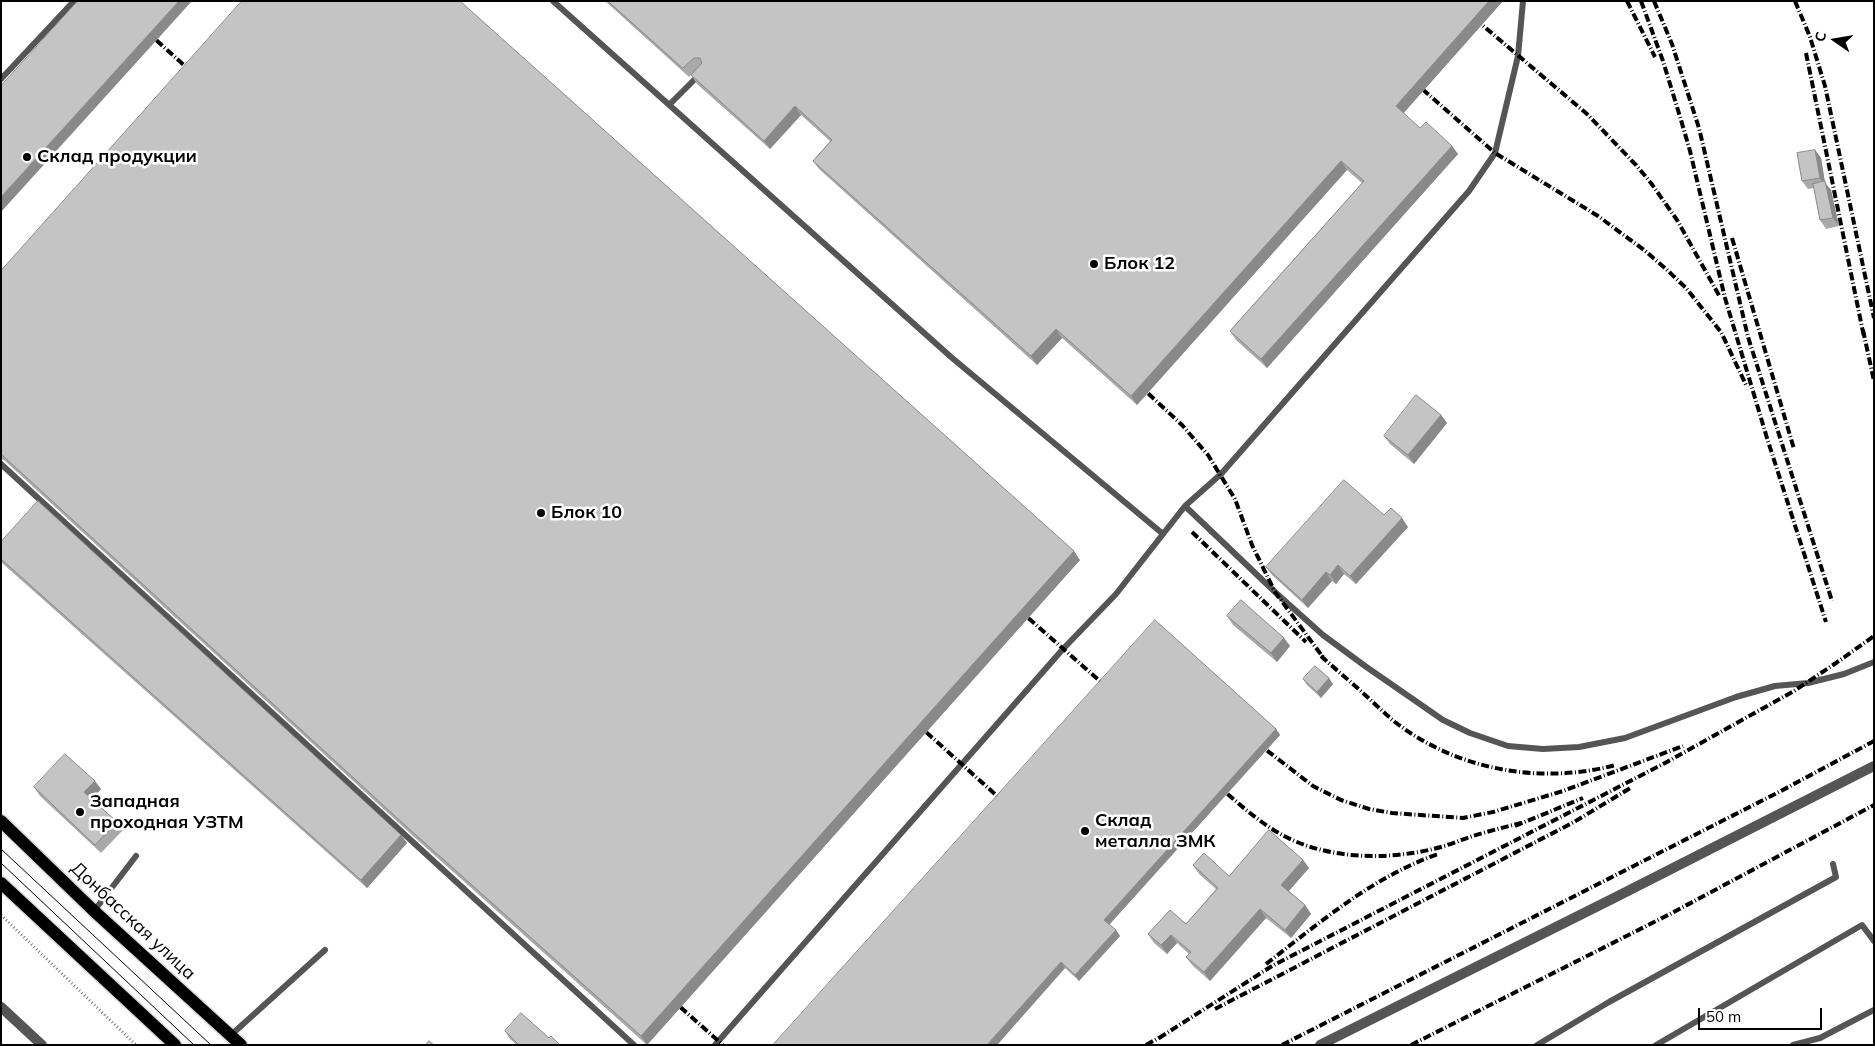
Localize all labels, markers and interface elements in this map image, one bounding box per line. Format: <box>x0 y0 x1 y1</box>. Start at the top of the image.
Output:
north arrow <box>1810 15 1860 65</box>
text: С <box>1811 30 1830 43</box>
place label: Склад продукции <box>37 146 197 168</box>
marker: Склад продукции <box>21 151 33 163</box>
place label: Блок 12 <box>1104 253 1175 275</box>
marker: Блок 12 <box>1088 258 1100 270</box>
place label: Блок 10 <box>551 502 622 524</box>
marker: Блок 10 <box>535 507 547 519</box>
place label: Западная проходная УЗТМ <box>90 791 244 834</box>
marker: Западная проходная УЗТМ <box>74 806 86 818</box>
place label: Склад металла ЗМК <box>1095 810 1216 852</box>
marker: Склад металла ЗМК <box>1079 825 1091 837</box>
street label: Донбасская улица <box>66 858 200 984</box>
scale bar <box>1700 998 1824 1030</box>
text: 50 m <box>1706 1007 1741 1026</box>

